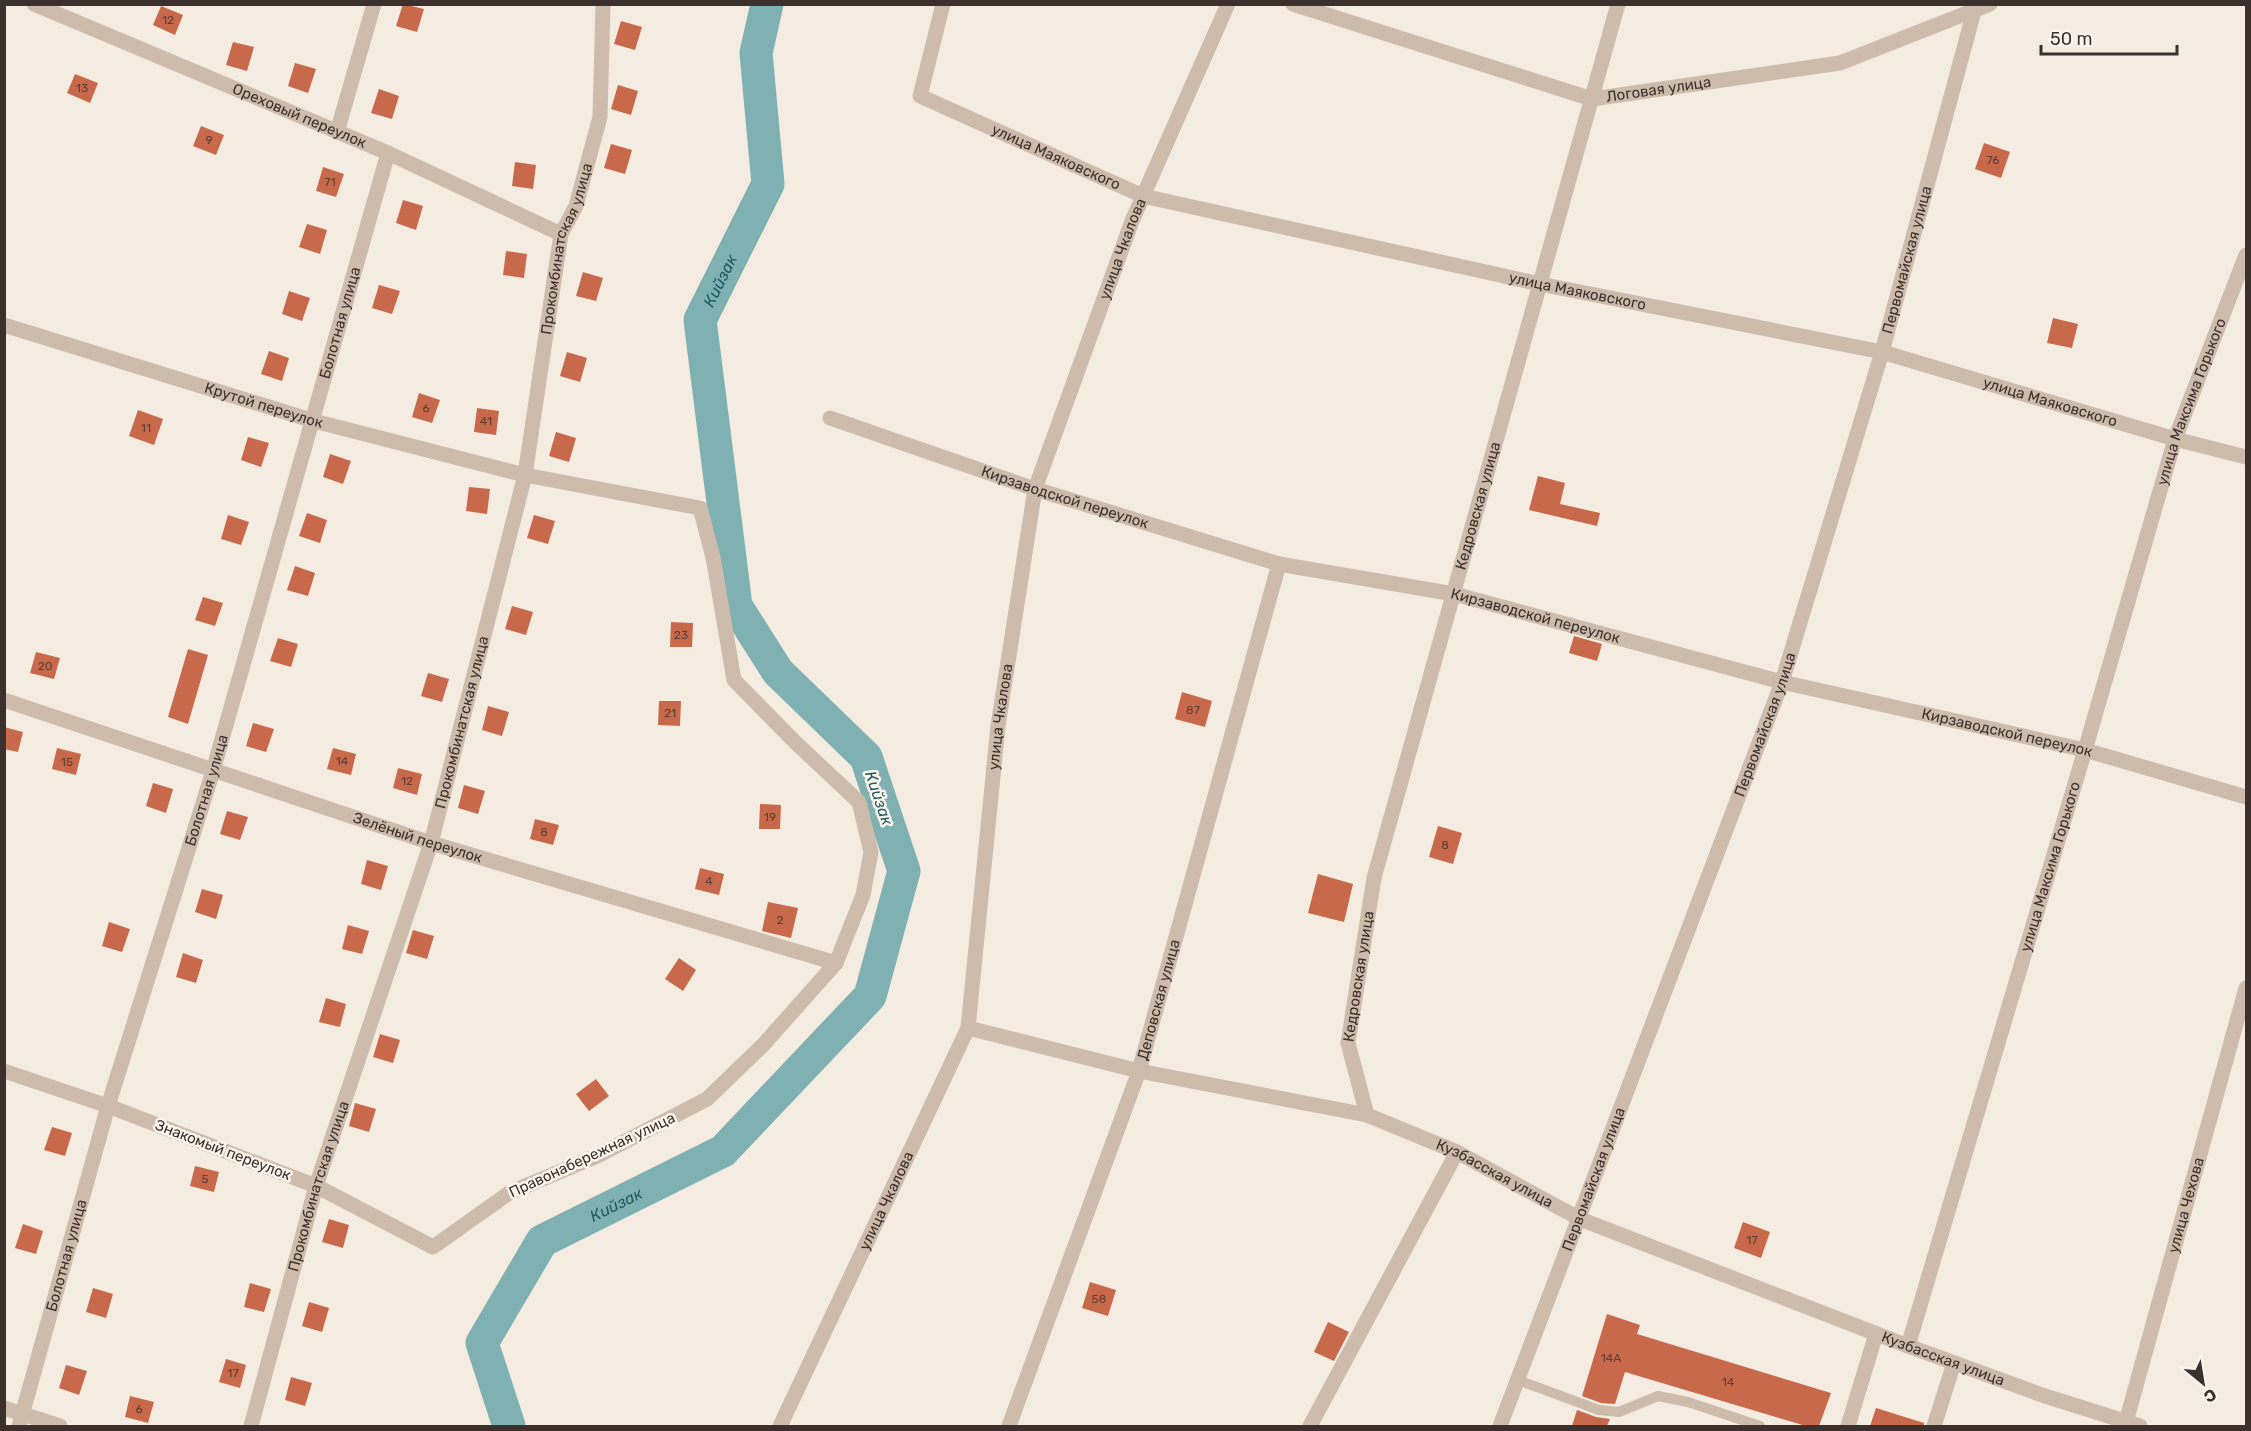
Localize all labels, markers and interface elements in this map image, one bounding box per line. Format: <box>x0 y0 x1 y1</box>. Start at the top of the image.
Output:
house number: 12 <box>162 13 174 27</box>
scale bar <box>2041 18 2178 56</box>
text: 50 m <box>2050 28 2093 50</box>
street label: Логовая улица <box>1605 73 1712 106</box>
street label: Ореховый переулок <box>230 80 369 152</box>
house number: 13 <box>76 81 88 95</box>
street label: улица Маяковского <box>989 120 1123 194</box>
house number: 9 <box>205 133 213 147</box>
house number: 76 <box>1986 153 2000 167</box>
street label: Прокомбинатская улица <box>537 161 596 336</box>
house number: 71 <box>324 175 336 189</box>
street label: Первомайская улица <box>1878 184 1935 336</box>
street label: улица Чкалова <box>1095 195 1150 302</box>
water label: Кийзак <box>699 251 741 310</box>
street label: Болотная улица <box>316 265 364 381</box>
street label: улица Маяковского <box>1507 268 1648 314</box>
street label: улица Максима Горького <box>2153 316 2230 487</box>
street label: улица Маяковского <box>1981 373 2120 430</box>
street label: Крутой переулок <box>202 379 325 432</box>
house number: 6 <box>422 401 430 415</box>
house number: 41 <box>480 414 492 428</box>
house number: 11 <box>141 421 151 435</box>
street label: Кедровская улица <box>1451 440 1504 572</box>
street label: Кирзаводской переулок <box>979 462 1151 532</box>
street label: Кирзаводской переулок <box>1449 585 1622 647</box>
house number: 23 <box>674 628 688 642</box>
street label: Прокомбинатская улица <box>431 634 493 810</box>
street label: Первомайская улица <box>1730 650 1799 799</box>
house number: 20 <box>38 659 52 673</box>
street label: улица Чкалова <box>985 663 1017 771</box>
house number: 87 <box>1186 703 1200 717</box>
street label: Кирзаводской переулок <box>1920 705 2095 761</box>
house number: 21 <box>664 706 676 720</box>
street label: Болотная улица <box>181 732 232 848</box>
house number: 14 <box>336 754 349 768</box>
house number: 15 <box>61 755 73 769</box>
water label: Кийзак <box>861 768 897 828</box>
house number: 12 <box>401 774 413 788</box>
street label: улица Максима Горького <box>2017 779 2084 954</box>
street label: Зелёный переулок <box>351 809 484 867</box>
house number: 19 <box>764 810 776 824</box>
house number: 8 <box>540 825 548 839</box>
house number: 8 <box>1441 838 1449 852</box>
house number: 4 <box>705 874 713 888</box>
street label: Кедровская улица <box>1339 910 1378 1043</box>
house number: 2 <box>776 913 784 927</box>
street label: Деповская улица <box>1133 937 1184 1062</box>
street label: Прокомбинатская улица <box>284 1099 353 1274</box>
street label: Первомайская улица <box>1558 1105 1629 1254</box>
street label: Правонабережная улица <box>506 1109 678 1201</box>
street label: Знакомый переулок <box>153 1116 293 1184</box>
street label: Кузбасская улица <box>1434 1135 1556 1212</box>
street label: улица Чкалова <box>855 1149 917 1253</box>
street label: улица Чехова <box>2164 1155 2208 1255</box>
house number: 5 <box>201 1172 209 1186</box>
water label: Кийзак <box>586 1183 646 1225</box>
street label: Болотная улица <box>42 1197 91 1314</box>
house number: 17 <box>1746 1233 1758 1247</box>
house number: 58 <box>1092 1292 1106 1306</box>
street label: Кузбасская улица <box>1879 1328 2007 1389</box>
house number: 14А <box>1601 1351 1621 1365</box>
north arrow <box>2173 1353 2233 1413</box>
house number: 17 <box>227 1366 239 1380</box>
house number: 14 <box>1722 1375 1735 1389</box>
text: С <box>2201 1385 2220 1407</box>
house number: 6 <box>135 1402 143 1416</box>

